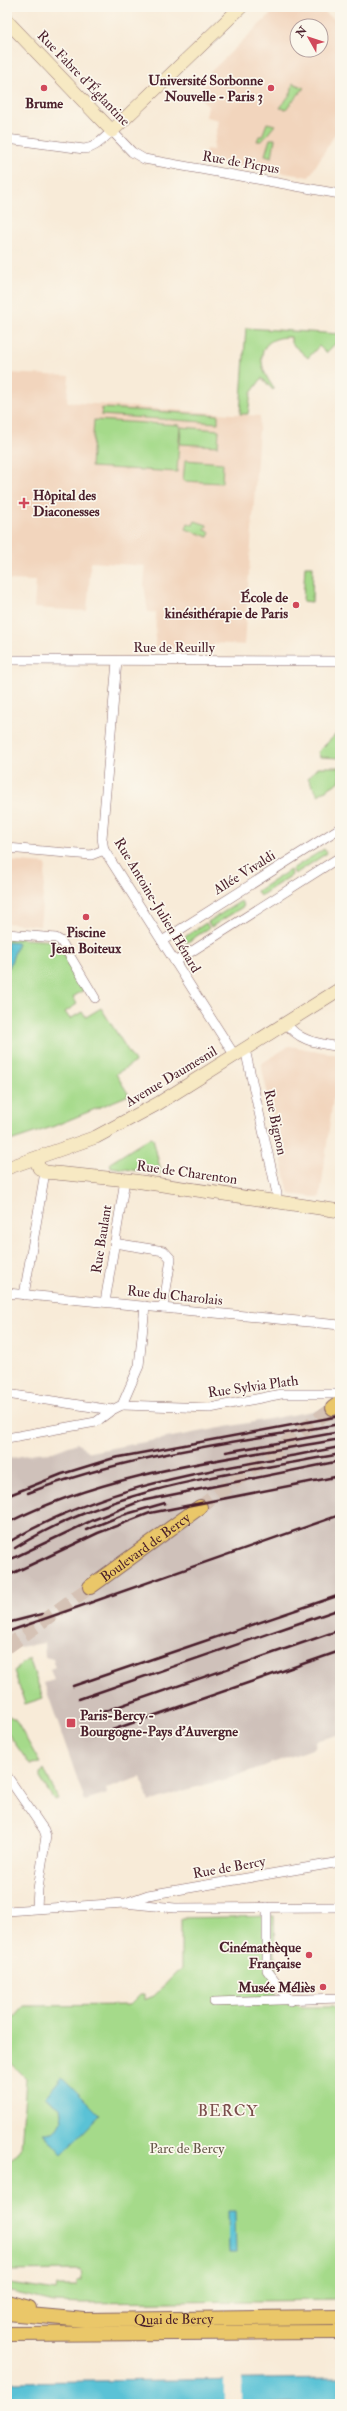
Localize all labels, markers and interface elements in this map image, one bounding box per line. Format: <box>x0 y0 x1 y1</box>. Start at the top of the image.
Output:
north arrow <box>289 18 329 58</box>
text: N <box>293 23 310 41</box>
street label: Rue Fabre d'Églantine <box>34 27 134 130</box>
place label: Université Sorbonne Nouvelle - Paris 3 <box>148 72 263 105</box>
marker: Brume <box>39 83 49 93</box>
marker: Université Sorbonne Nouvelle - Paris 3 <box>266 83 276 93</box>
place label: Brume <box>25 95 63 112</box>
street label: Rue de Picpus <box>201 147 281 179</box>
place label: Hôpital des Diaconesses <box>33 487 100 520</box>
marker: Hôpital des Diaconesses <box>18 497 30 509</box>
place label: École de kinésithérapie de Paris <box>164 588 288 623</box>
marker: École de kinésithérapie de Paris <box>291 600 301 610</box>
street label: Rue de Reuilly <box>133 639 216 657</box>
street label: Rue Antoine-Julien Hénard <box>111 835 205 976</box>
street label: Allée Vivaldi <box>209 847 279 899</box>
marker: Piscine Jean Boiteux <box>81 912 91 922</box>
place label: Piscine Jean Boiteux <box>50 924 122 958</box>
street label: Avenue Daumesnil <box>121 1042 221 1111</box>
street label: Rue Bignon <box>260 1088 291 1157</box>
street label: Rue de Charenton <box>135 1157 238 1188</box>
street label: Rue Baulant <box>88 1203 115 1275</box>
street label: Rue du Charolais <box>126 1282 224 1309</box>
street label: Rue Sylvia Plath <box>207 1372 300 1402</box>
street label: Boulevard de Bercy <box>97 1509 195 1586</box>
place label: Paris-Bercy - Bourgogne-Pays d'Auvergne <box>80 1707 238 1741</box>
marker: Paris-Bercy - Bourgogne-Pays d'Auvergne <box>65 1717 77 1729</box>
street label: Rue de Bercy <box>191 1853 268 1883</box>
place label: Cinémathèque Française <box>219 1939 301 1972</box>
marker: Cinémathèque Française <box>304 1950 314 1960</box>
place label: Musée Méliès <box>237 1979 315 1996</box>
marker: Musée Méliès <box>318 1982 328 1992</box>
district label: BERCY <box>198 2101 258 2121</box>
park label: Parc de Bercy <box>149 2140 225 2158</box>
street label: Quai de Bercy <box>134 2310 214 2329</box>

